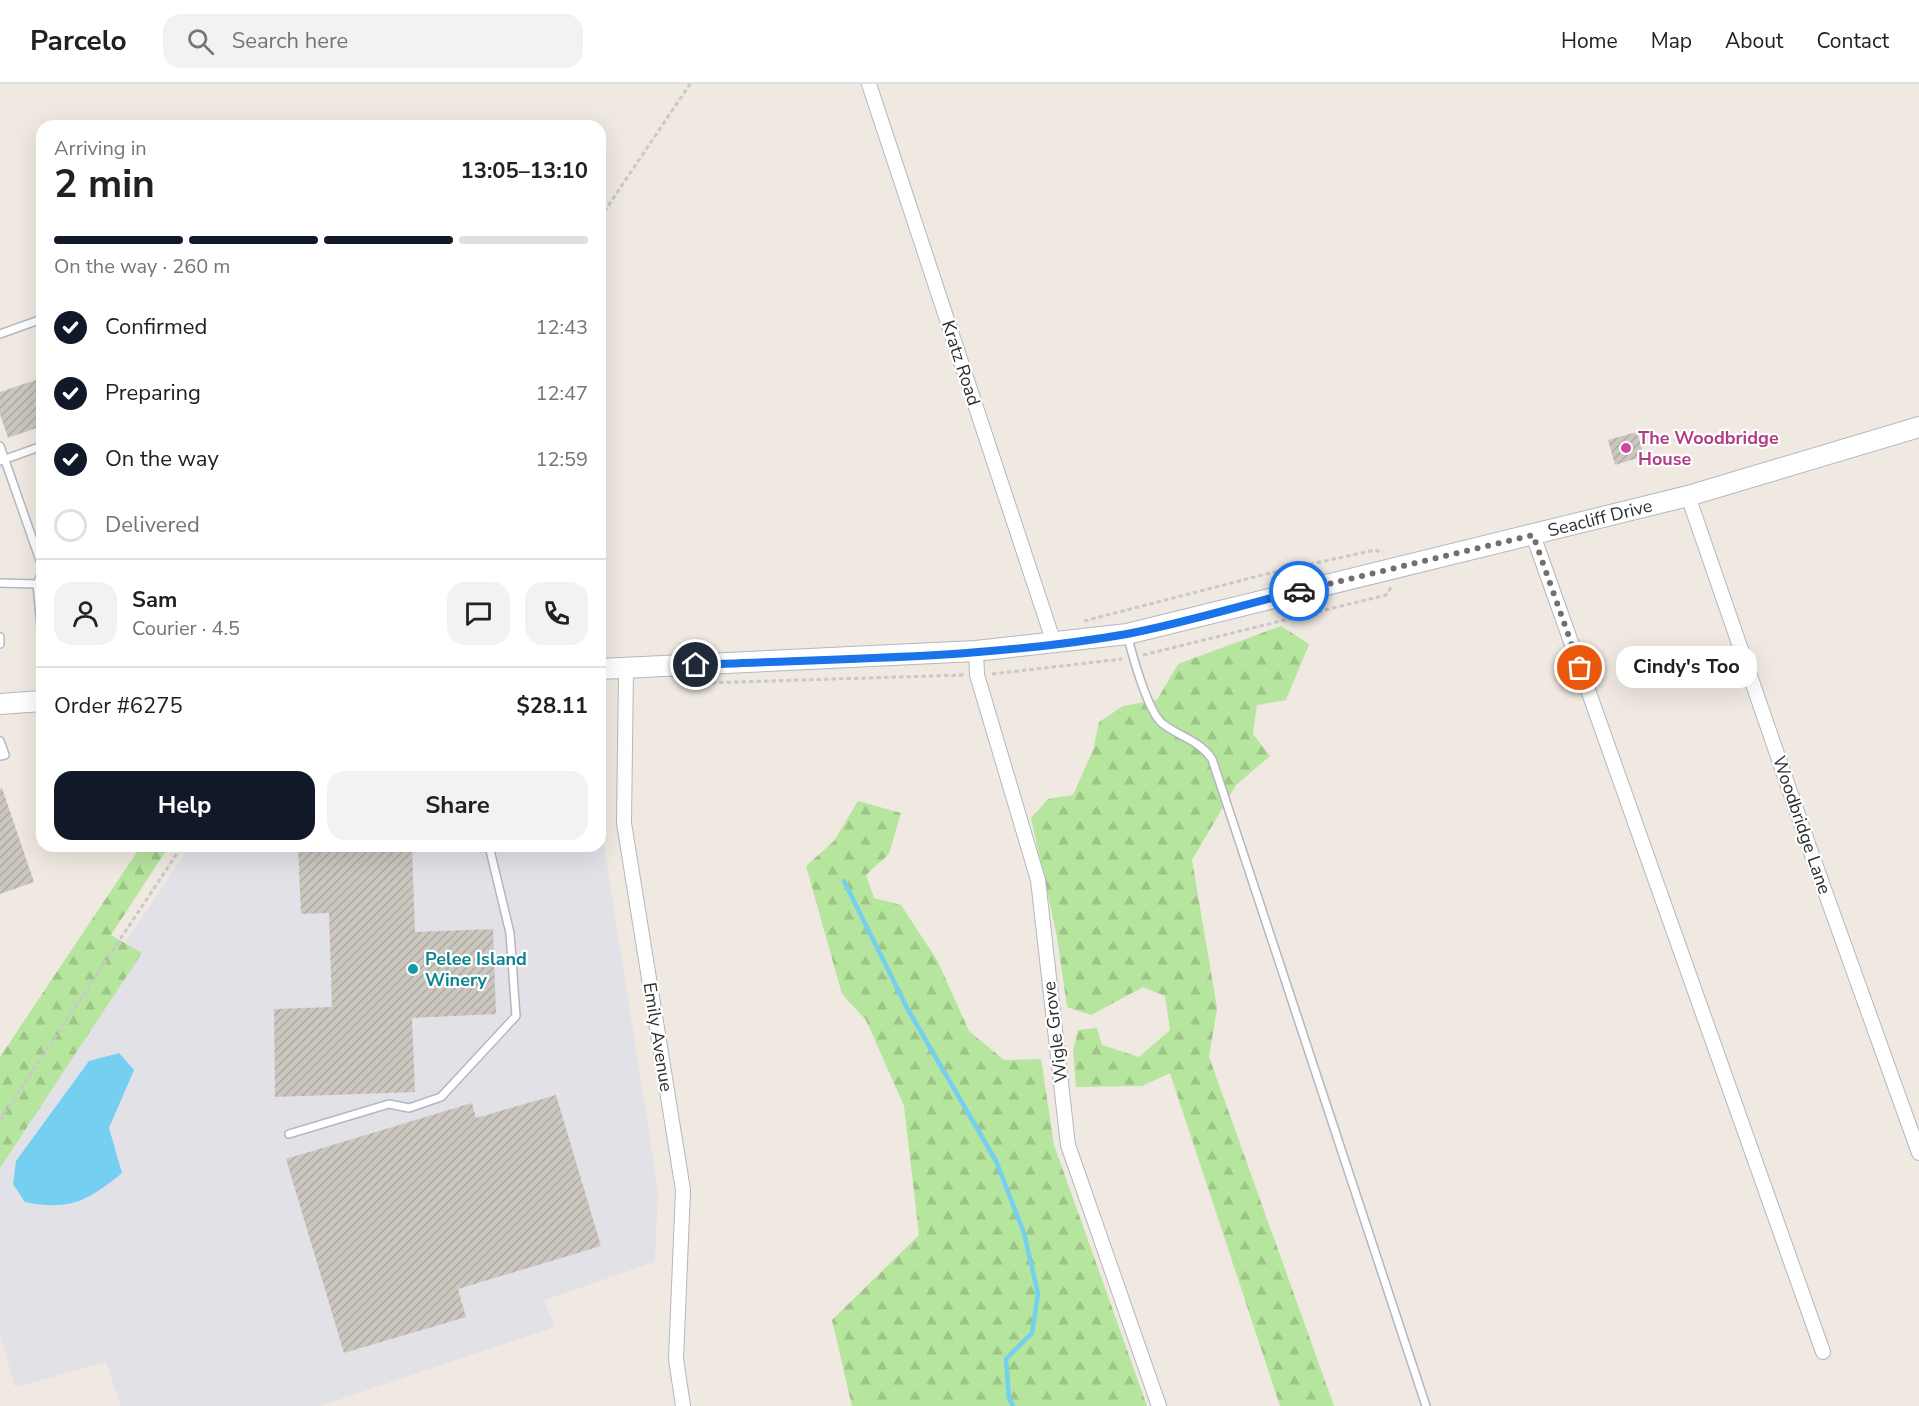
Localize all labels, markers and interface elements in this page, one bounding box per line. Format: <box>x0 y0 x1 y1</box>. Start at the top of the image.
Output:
search box <box>163 14 583 68</box>
text: Parcelo <box>30 22 127 60</box>
icon: search <box>184 25 217 58</box>
text: Search here <box>232 26 348 56</box>
text: Home <box>1561 27 1618 55</box>
text: Map <box>1651 27 1692 55</box>
text: About <box>1725 27 1783 55</box>
text: Contact <box>1816 27 1889 55</box>
text: Arriving in <box>54 135 147 162</box>
text: 13:05–13:10 <box>460 156 588 186</box>
text: 2 min <box>54 158 155 211</box>
text: On the way · 260 m <box>54 253 230 280</box>
icon: check <box>54 311 87 344</box>
text: Confirmed <box>105 312 207 342</box>
text: 12:43 <box>535 314 588 341</box>
street label: Kratz Road <box>936 317 986 409</box>
icon: check <box>54 377 87 410</box>
text: Preparing <box>105 378 201 408</box>
text: 12:47 <box>535 380 588 407</box>
place label: The Woodbridge House <box>1638 426 1779 471</box>
marker: The Woodbridge House <box>1619 441 1633 455</box>
icon: check <box>54 443 87 476</box>
text: On the way <box>105 444 219 474</box>
text: 12:59 <box>535 446 588 473</box>
street label: Seacliff Drive <box>1545 493 1655 543</box>
text: Delivered <box>105 510 200 540</box>
courier <box>1269 561 1329 621</box>
icon: car <box>1283 575 1316 608</box>
button: person <box>54 582 117 645</box>
button: chat <box>447 582 510 645</box>
button: phone <box>525 582 588 645</box>
text: Sam <box>132 585 177 615</box>
text: Courier · 4.5 <box>132 615 240 642</box>
pin <box>670 639 721 690</box>
pin <box>1554 642 1605 693</box>
callout: Cindy's Too <box>1616 647 1757 689</box>
icon: home <box>679 648 712 681</box>
icon: bag <box>1563 651 1596 684</box>
text: Cindy's Too <box>1633 653 1740 680</box>
text: Order #6275 <box>54 691 183 721</box>
text: $28.11 <box>517 691 588 721</box>
street label: Woodbridge Lane <box>1767 753 1837 897</box>
button: Help <box>54 771 315 840</box>
button: Share <box>327 771 588 840</box>
place label: Pelee Island Winery <box>425 947 527 992</box>
marker: Pelee Island Winery <box>406 962 420 976</box>
street label: Wigle Grove <box>1037 980 1073 1084</box>
street label: Emily Avenue <box>638 981 678 1093</box>

